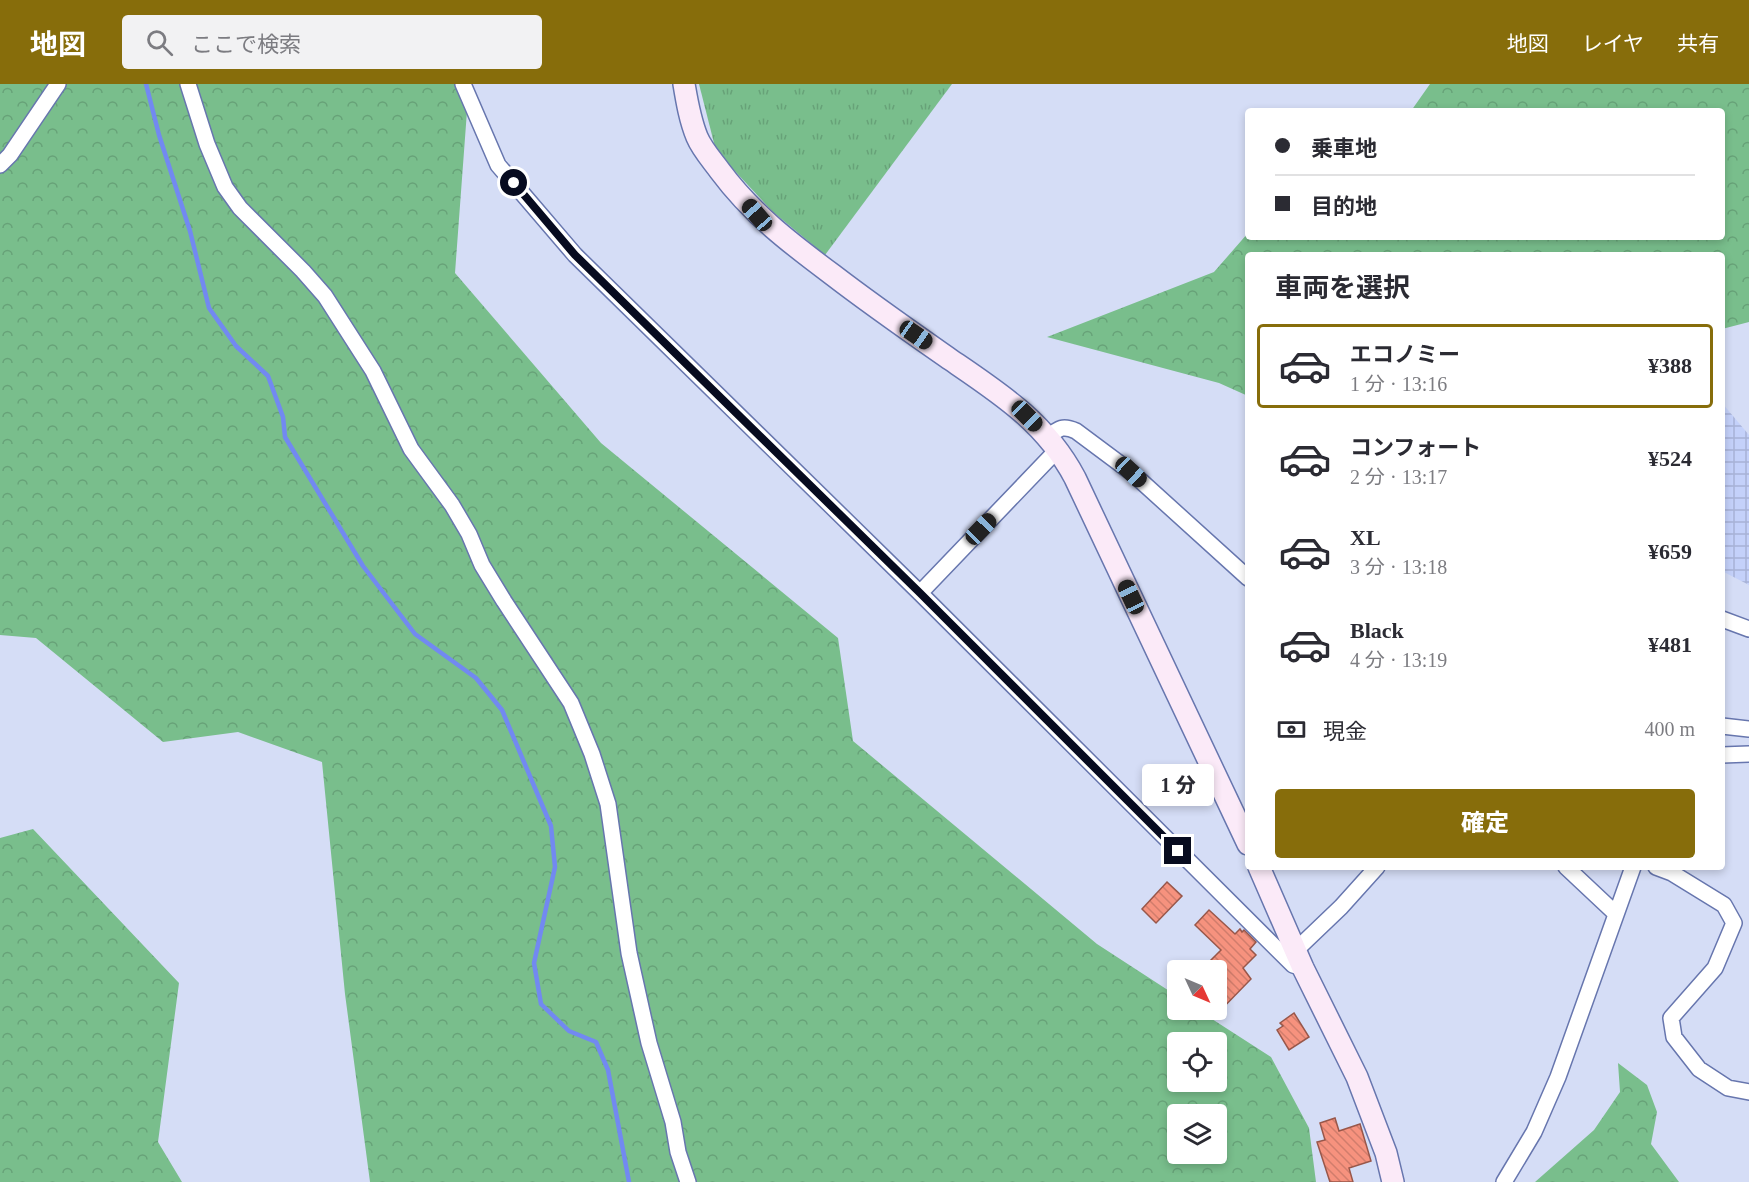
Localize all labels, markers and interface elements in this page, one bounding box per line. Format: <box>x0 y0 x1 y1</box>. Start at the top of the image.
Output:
search box <box>122 15 542 69</box>
icon: search <box>143 26 176 59</box>
text: 地図 <box>30 29 86 60</box>
text: ここで検索 <box>191 32 301 57</box>
text: 地図 <box>1507 32 1549 56</box>
text: レイヤ <box>1582 32 1644 56</box>
text: 共有 <box>1677 32 1719 56</box>
text: 乗車地 <box>1311 136 1377 161</box>
route start <box>500 169 527 196</box>
text: 目的地 <box>1311 194 1377 219</box>
car <box>738 196 776 234</box>
text: 車両を選択 <box>1275 273 1410 303</box>
car <box>896 317 936 353</box>
icon: car <box>1278 339 1332 393</box>
text: エコノミー <box>1350 342 1460 367</box>
text: ¥388 <box>1648 353 1692 378</box>
text: 1 分 · 13:16 <box>1350 373 1447 395</box>
car <box>1008 397 1046 435</box>
icon: car <box>1278 432 1332 486</box>
text: コンフォート <box>1350 435 1481 460</box>
text: ¥524 <box>1648 446 1692 471</box>
car <box>1112 453 1150 491</box>
text: 2 分 · 13:17 <box>1350 466 1447 488</box>
car <box>962 510 1000 548</box>
icon: car <box>1278 525 1332 579</box>
text: XL <box>1350 525 1381 550</box>
text: ¥659 <box>1648 539 1692 564</box>
text: 3 分 · 13:18 <box>1350 556 1447 578</box>
car <box>1115 577 1147 617</box>
icon: car <box>1278 618 1332 672</box>
text: Black <box>1350 618 1404 643</box>
text: ¥481 <box>1648 632 1692 657</box>
text: 4 分 · 13:19 <box>1350 649 1447 671</box>
icon: cash <box>1275 713 1308 746</box>
text: 400 m <box>1644 718 1695 740</box>
text: 現金 <box>1323 719 1367 744</box>
callout: 1 分 <box>1142 764 1214 806</box>
text: 1 分 <box>1161 774 1196 796</box>
button: 確定 <box>1275 789 1695 858</box>
route end <box>1164 837 1191 864</box>
north arrow <box>1167 960 1227 1020</box>
map controls <box>1167 960 1227 1164</box>
button: locate <box>1167 1032 1227 1092</box>
button: layers <box>1167 1104 1227 1164</box>

